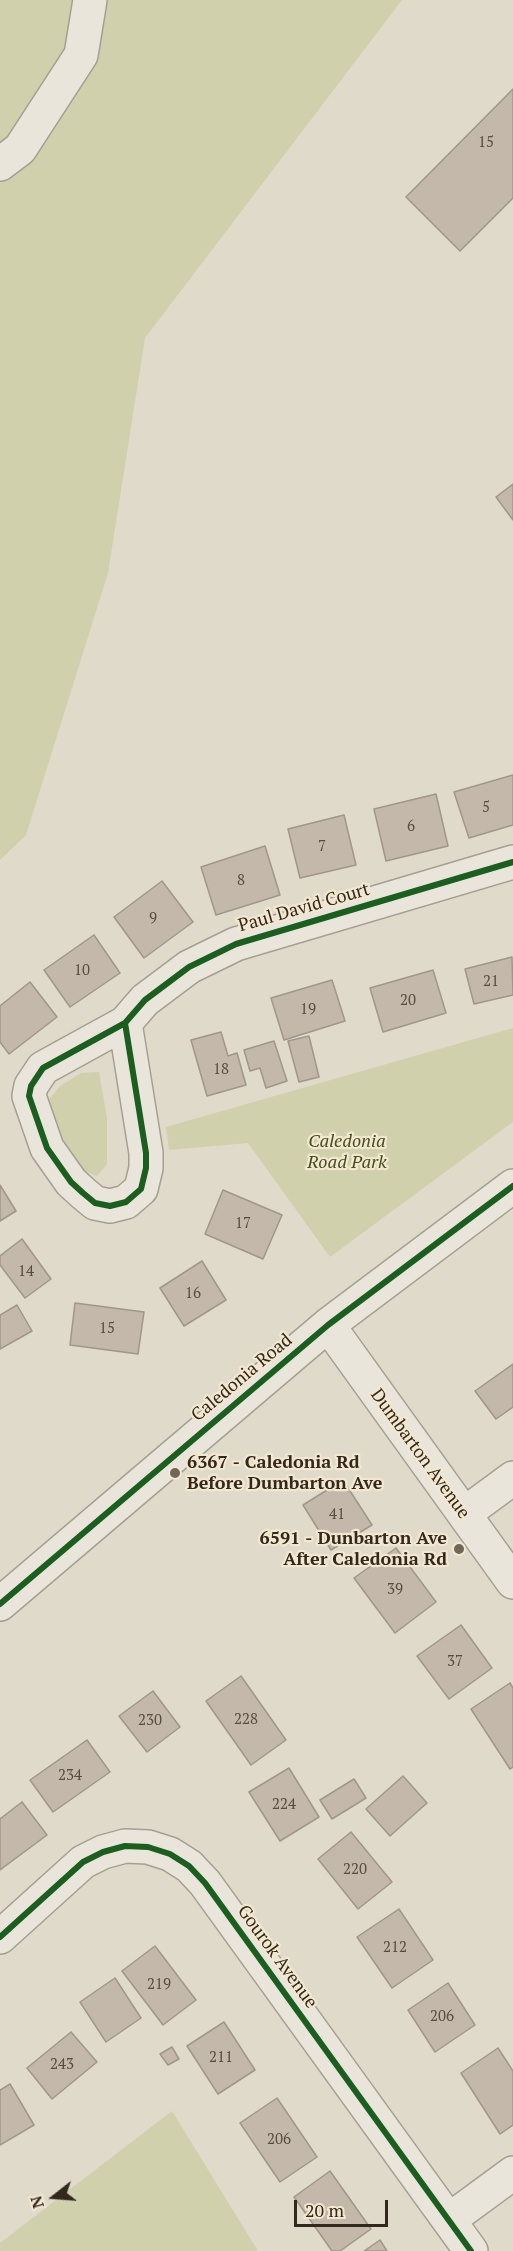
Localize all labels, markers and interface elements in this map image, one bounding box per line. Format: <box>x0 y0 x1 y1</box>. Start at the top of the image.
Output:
house number: 15 <box>478 134 494 152</box>
house number: 5 <box>482 799 490 817</box>
house number: 6 <box>407 818 415 836</box>
house number: 7 <box>318 838 326 856</box>
house number: 8 <box>237 872 245 890</box>
street label: Paul David Court <box>236 879 372 937</box>
house number: 9 <box>149 910 157 928</box>
house number: 10 <box>74 962 90 980</box>
house number: 21 <box>483 973 499 991</box>
house number: 20 <box>400 992 416 1010</box>
house number: 19 <box>300 1001 316 1019</box>
house number: 18 <box>213 1061 229 1079</box>
park label: Caledonia Road Park <box>307 1131 387 1174</box>
house number: 17 <box>235 1215 251 1233</box>
house number: 14 <box>18 1263 34 1281</box>
house number: 16 <box>185 1285 201 1303</box>
house number: 15 <box>99 1320 115 1338</box>
street label: Caledonia Road <box>187 1330 297 1426</box>
street label: Dumbarton Avenue <box>366 1385 474 1523</box>
place label: 6367 - Caledonia Rd Before Dumbarton Ave <box>187 1452 382 1494</box>
marker: 6367 - Caledonia Rd Before Dumbarton Ave <box>168 1466 182 1480</box>
house number: 41 <box>329 1506 345 1524</box>
place label: 6591 - Dunbarton Ave After Caledonia Rd <box>260 1528 447 1570</box>
marker: 6591 - Dunbarton Ave After Caledonia Rd <box>452 1542 466 1556</box>
house number: 39 <box>387 1581 403 1599</box>
house number: 37 <box>447 1653 463 1671</box>
house number: 228 <box>234 1711 258 1729</box>
house number: 230 <box>138 1712 162 1730</box>
house number: 234 <box>58 1767 82 1785</box>
house number: 224 <box>272 1796 296 1814</box>
house number: 220 <box>343 1861 367 1879</box>
street label: Gourok Avenue <box>232 1901 322 2013</box>
house number: 212 <box>383 1939 407 1957</box>
house number: 219 <box>147 1976 171 1994</box>
house number: 206 <box>430 2008 454 2026</box>
house number: 211 <box>209 2049 233 2067</box>
house number: 243 <box>50 2056 74 2074</box>
house number: 206 <box>267 2131 291 2149</box>
north arrow <box>24 2167 84 2227</box>
scale bar <box>297 2188 392 2226</box>
text: N <box>24 2193 49 2211</box>
text: 20 m <box>305 2198 344 2222</box>

